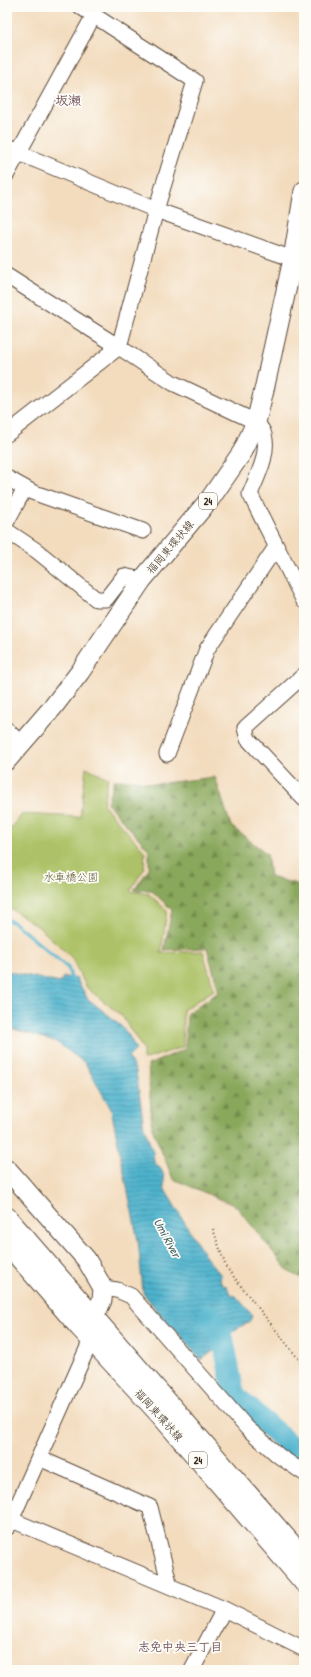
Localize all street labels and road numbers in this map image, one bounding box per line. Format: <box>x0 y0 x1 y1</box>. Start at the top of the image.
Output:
road number: 24 <box>199 493 217 509</box>
street label: 福岡東環状線 <box>143 517 197 577</box>
street label: 福岡東環状線 <box>132 1386 186 1444</box>
road number: 24 <box>189 1452 207 1468</box>

